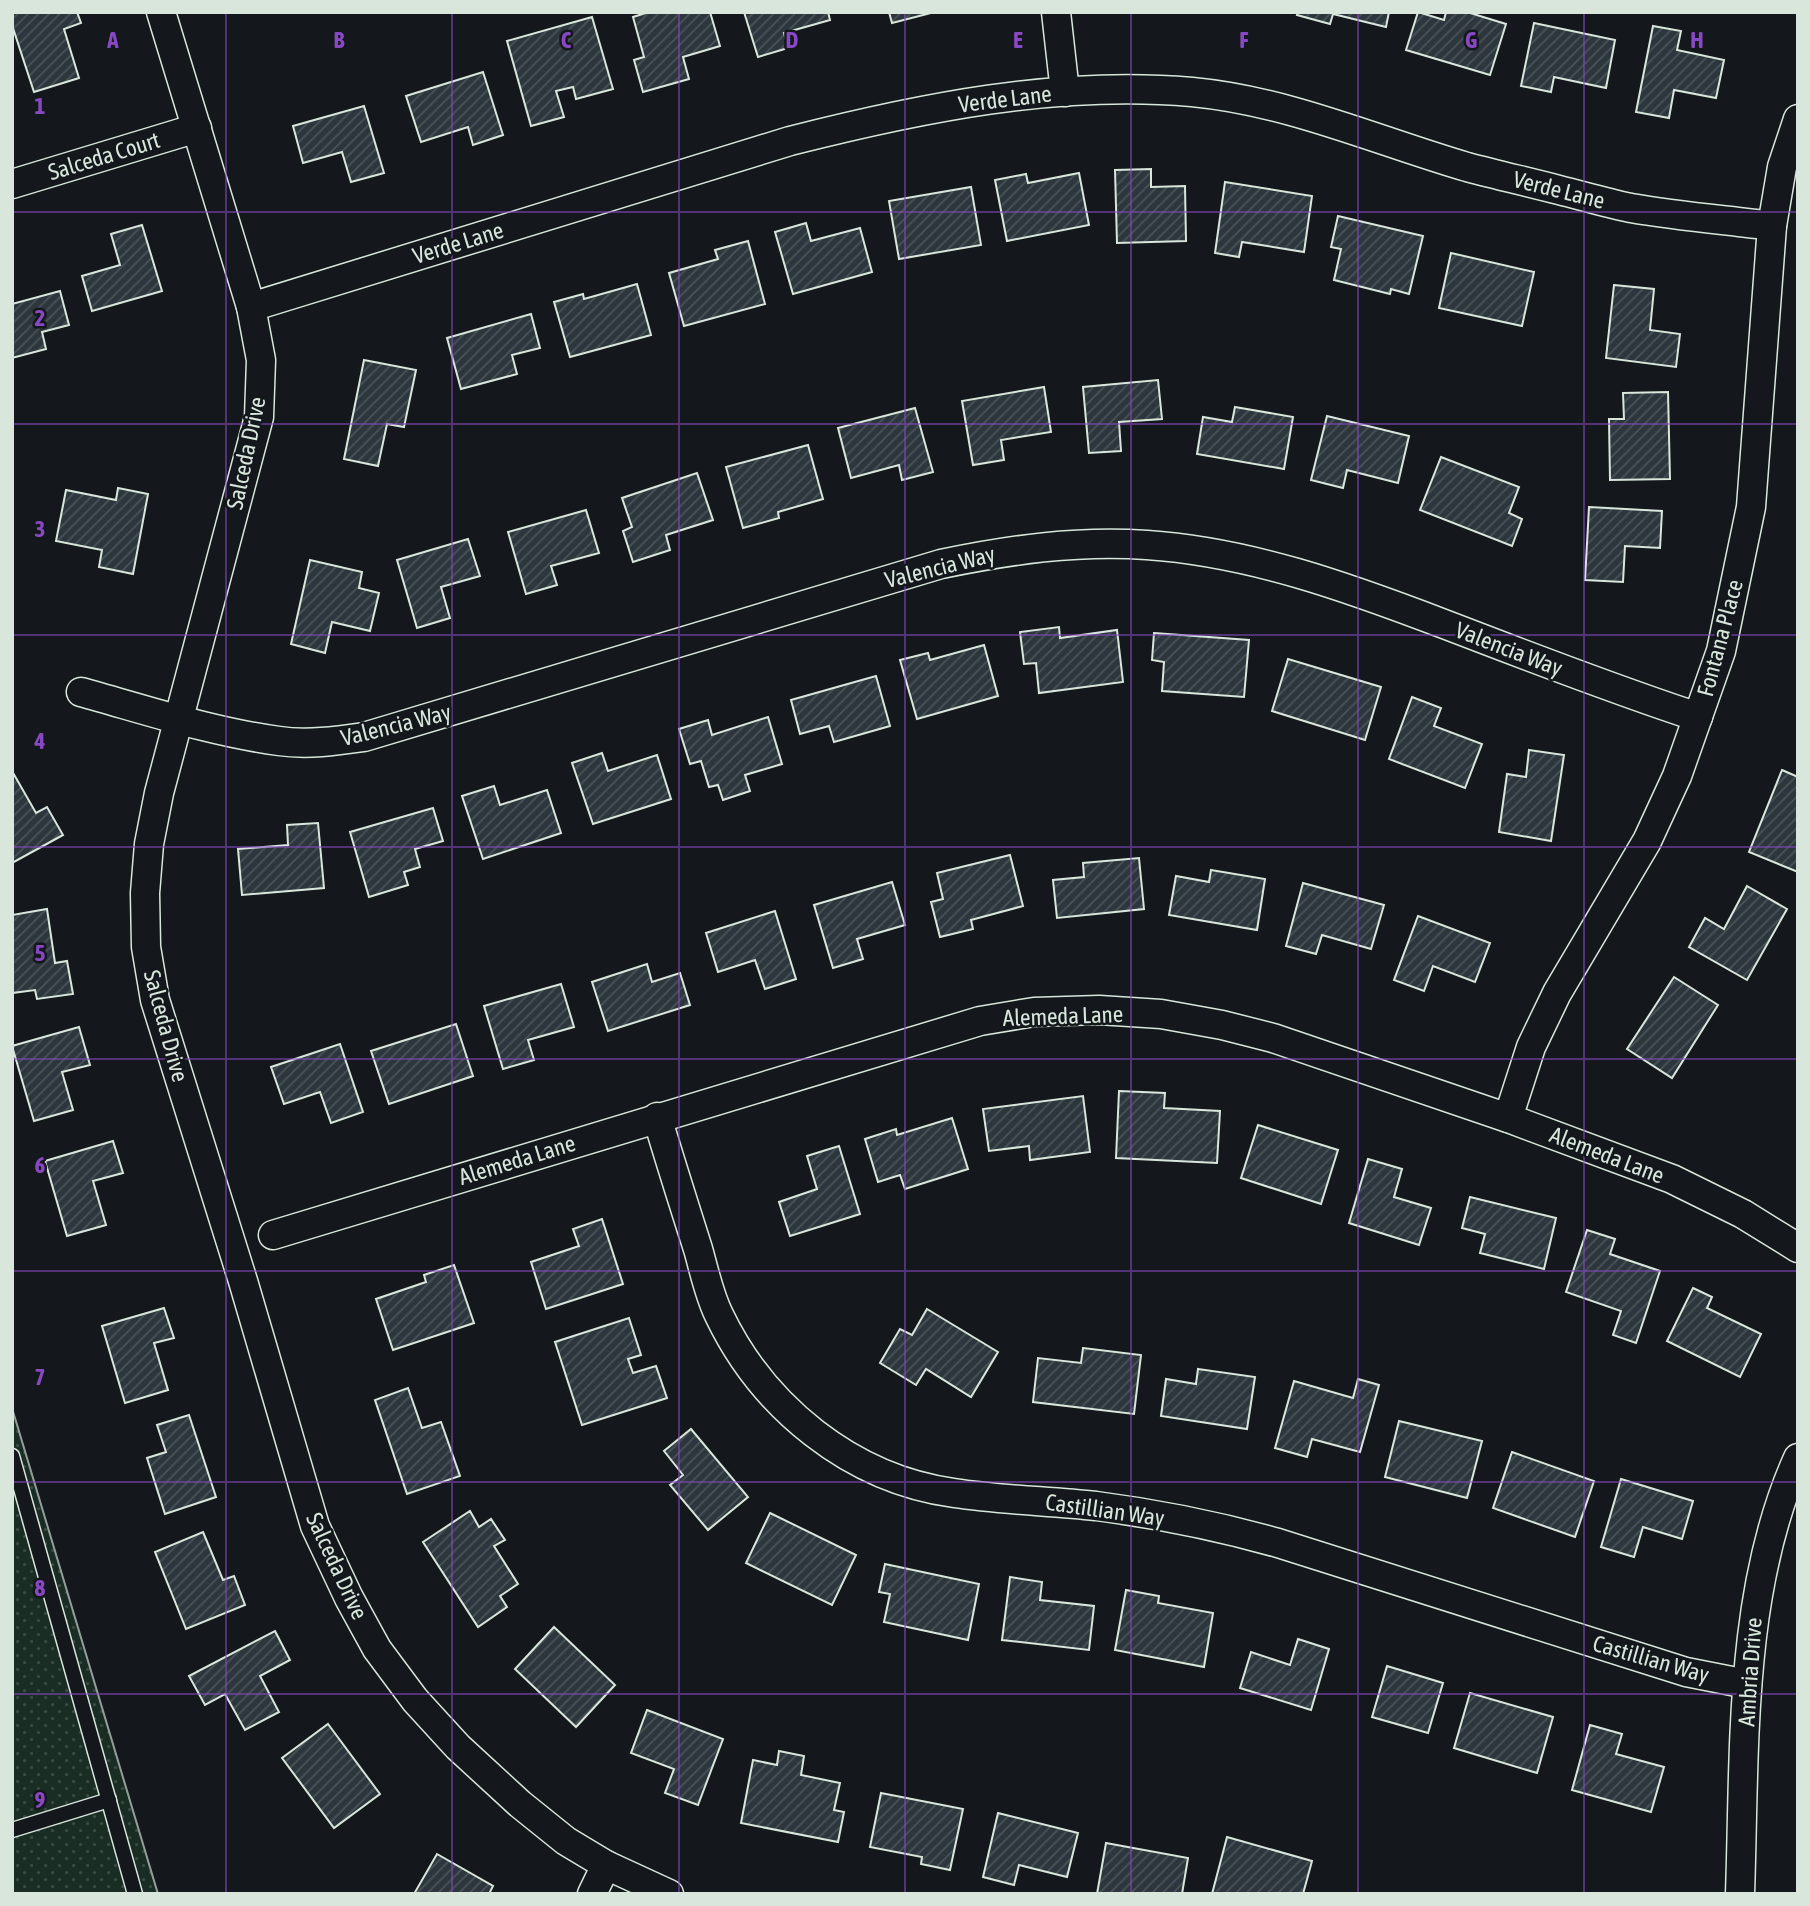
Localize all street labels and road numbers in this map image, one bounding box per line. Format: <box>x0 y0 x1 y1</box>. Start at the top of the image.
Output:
street label: Verde Lane <box>957 80 1053 118</box>
street label: Salceda Court <box>45 127 163 185</box>
street label: Verde Lane <box>1510 166 1608 214</box>
street label: Verde Lane <box>409 217 507 269</box>
street label: Salceda Drive <box>221 394 271 512</box>
street label: Valencia Way <box>882 541 998 593</box>
street label: Fontana Place <box>1692 577 1748 699</box>
street label: Valencia Way <box>1452 617 1566 681</box>
street label: Valencia Way <box>338 699 454 751</box>
street label: Salceda Drive <box>139 967 193 1085</box>
street label: Alemeda Lane <box>1002 1001 1124 1031</box>
street label: Alemeda Lane <box>1546 1121 1668 1189</box>
street label: Alemeda Lane <box>456 1130 578 1190</box>
street label: Castillian Way <box>1044 1489 1166 1531</box>
street label: Salceda Drive <box>301 1509 373 1623</box>
street label: Ambria Drive <box>1733 1617 1767 1727</box>
street label: Castillian Way <box>1590 1630 1712 1688</box>

